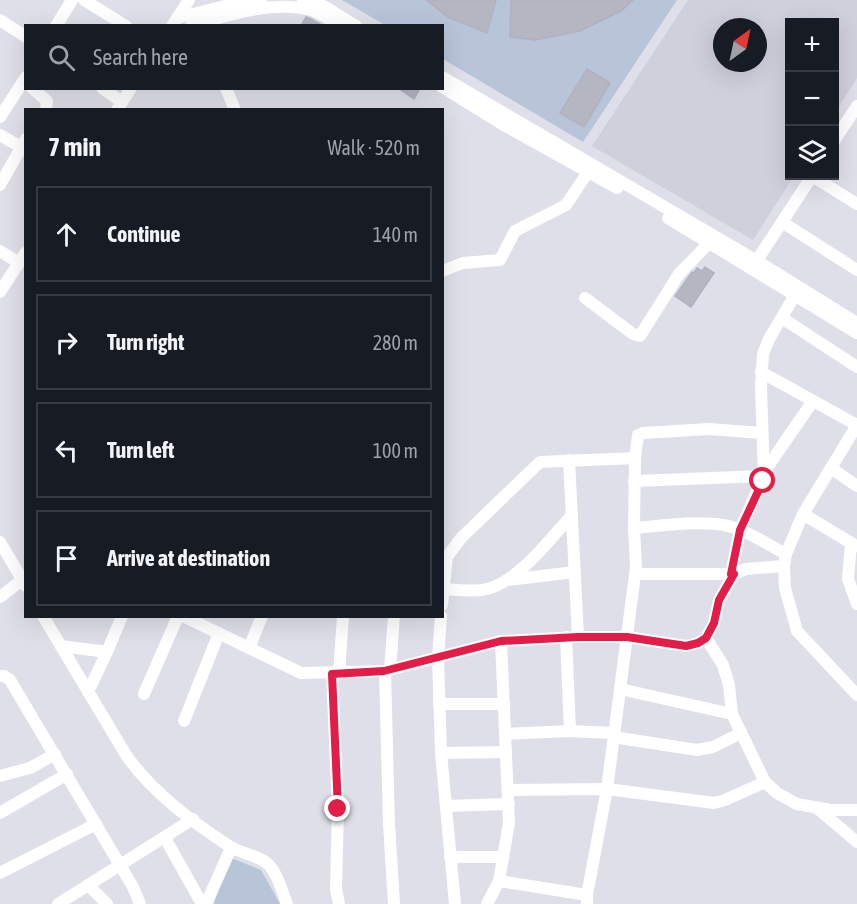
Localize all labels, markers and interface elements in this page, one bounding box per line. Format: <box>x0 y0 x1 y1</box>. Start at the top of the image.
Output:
north arrow <box>713 18 767 72</box>
map controls <box>785 18 839 180</box>
button: + <box>785 18 839 72</box>
search box <box>24 24 444 90</box>
icon: search <box>45 41 78 74</box>
text: Search here <box>93 44 188 70</box>
button: − <box>785 72 839 126</box>
button: layers <box>785 126 839 180</box>
text: 7 min <box>48 132 101 162</box>
text: Walk · 520 m <box>328 136 420 159</box>
icon: ahead <box>50 218 83 251</box>
text: Continue <box>107 221 181 247</box>
text: 140 m <box>373 223 418 246</box>
icon: right <box>50 326 83 359</box>
text: Turn right <box>107 329 184 355</box>
text: 280 m <box>373 331 418 354</box>
icon: left <box>50 434 83 467</box>
text: Turn left <box>107 437 174 463</box>
text: 100 m <box>373 439 418 462</box>
route start <box>749 467 775 493</box>
icon: arrive <box>50 542 83 575</box>
text: Arrive at destination <box>107 545 270 571</box>
route end <box>324 795 350 821</box>

